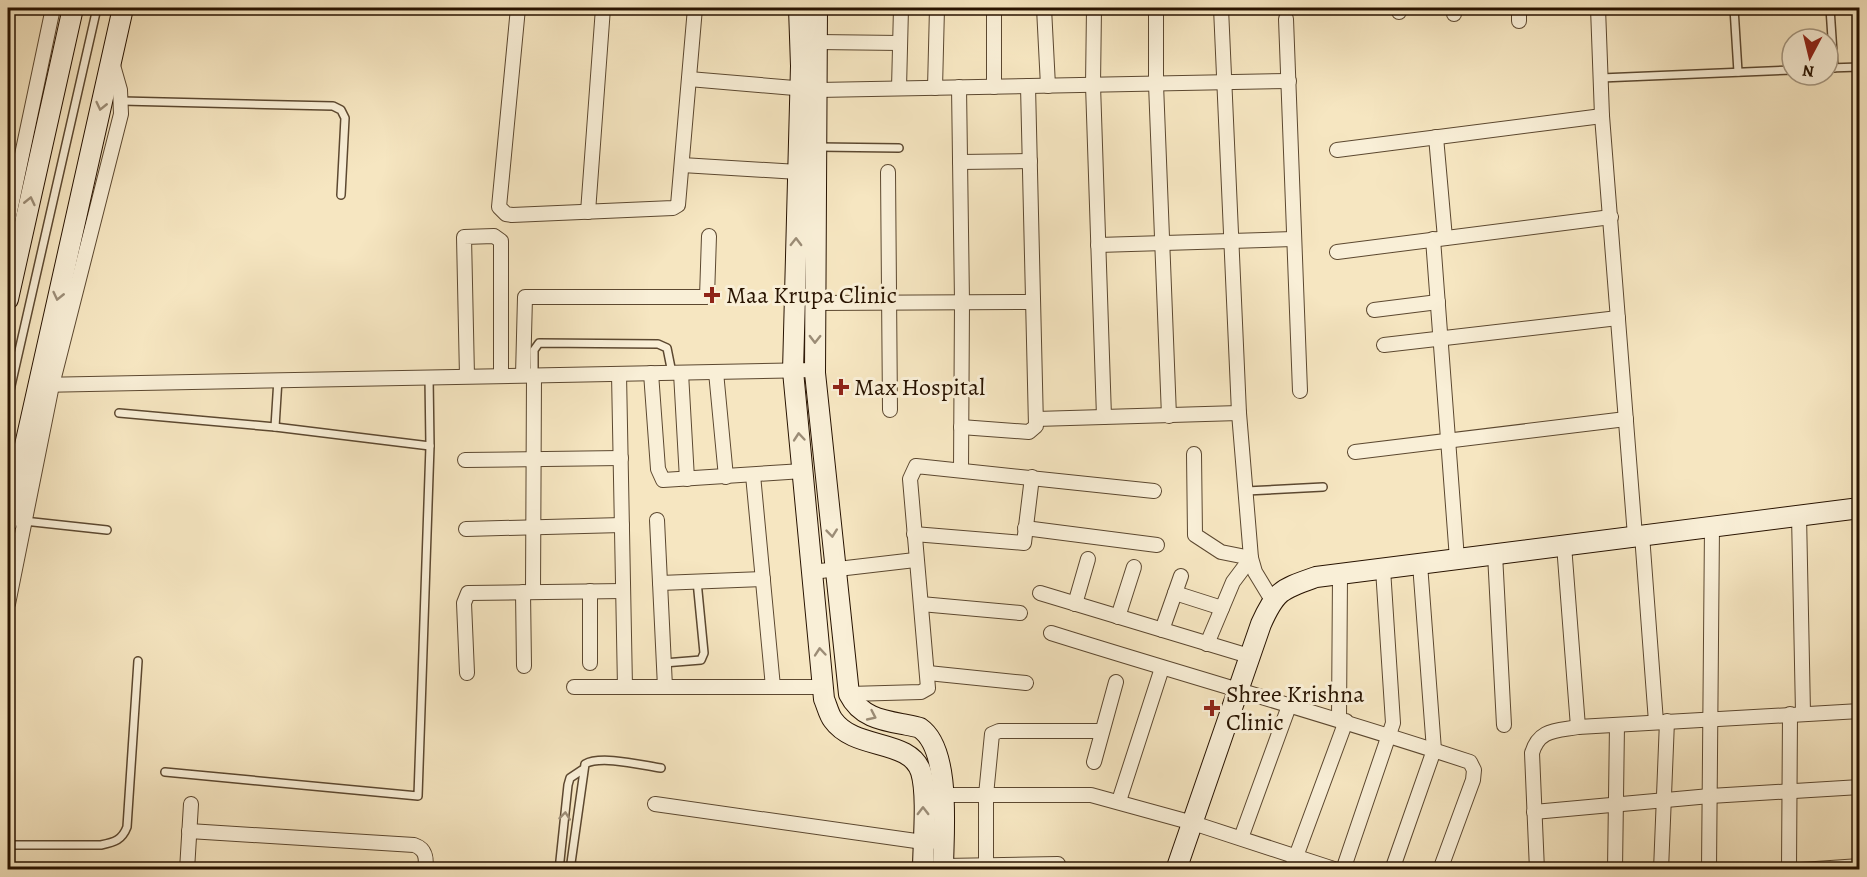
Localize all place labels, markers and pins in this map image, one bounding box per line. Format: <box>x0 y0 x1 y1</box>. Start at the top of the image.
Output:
place label: Maa Krupa Clinic <box>726 279 897 311</box>
marker: Maa Krupa Clinic <box>703 286 721 304</box>
place label: Max Hospital <box>854 371 985 403</box>
marker: Max Hospital <box>832 378 850 396</box>
place label: Shree Krishna Clinic <box>1226 678 1365 738</box>
marker: Shree Krishna Clinic <box>1203 699 1221 717</box>

